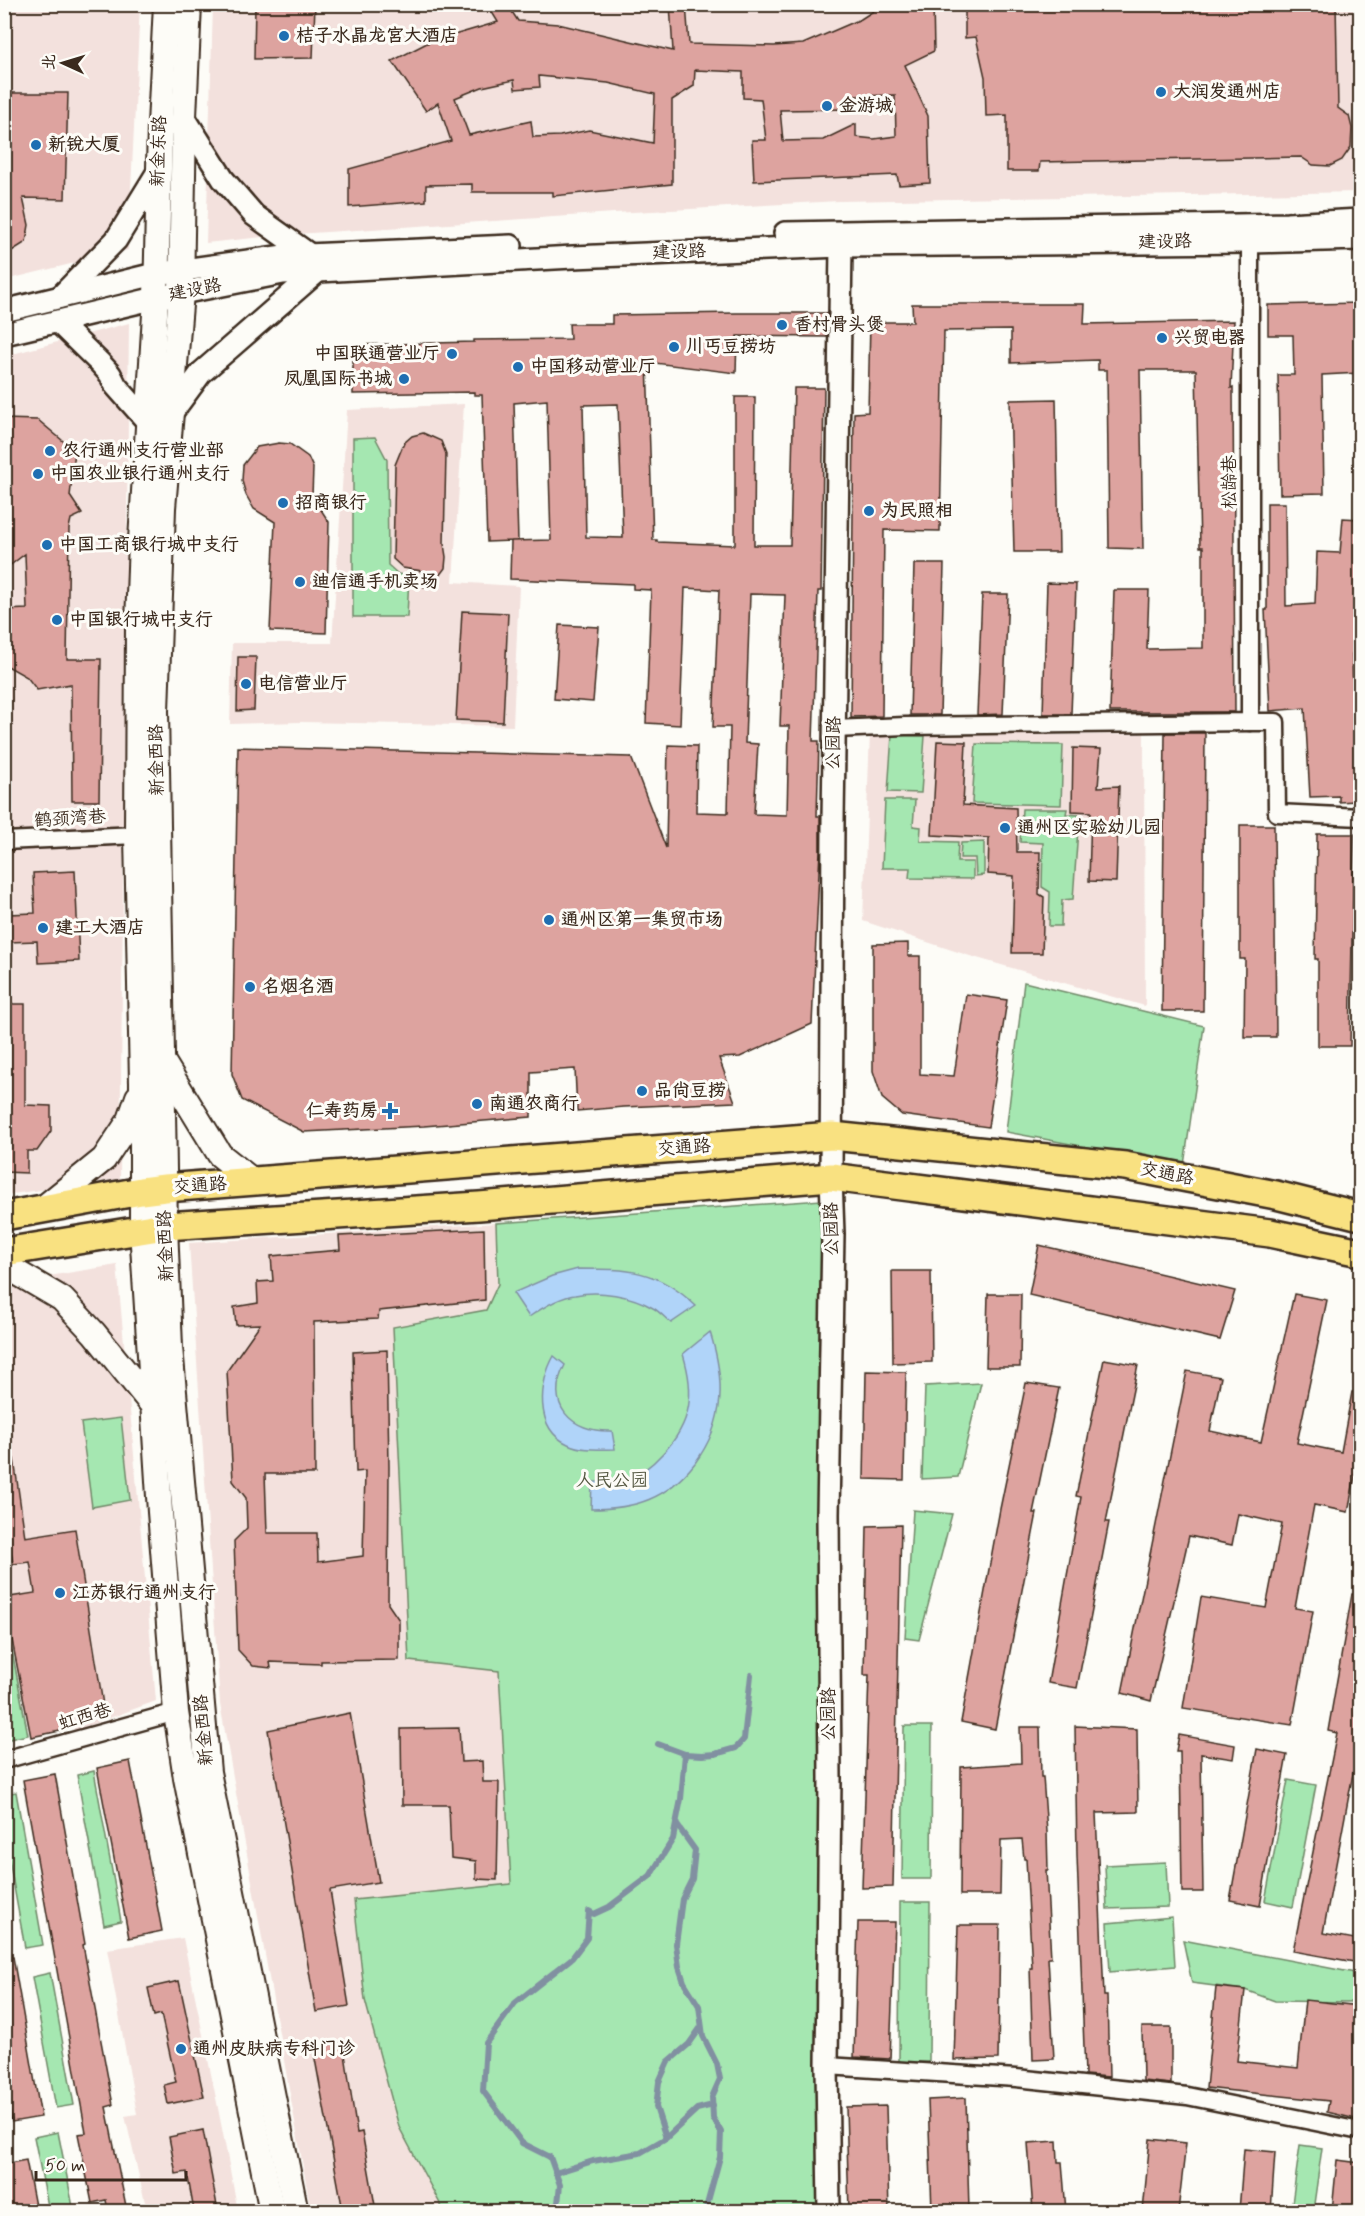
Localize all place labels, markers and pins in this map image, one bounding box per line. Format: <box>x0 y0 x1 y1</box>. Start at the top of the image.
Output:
place label: 桔子水晶龙宫大酒店 <box>296 24 458 48</box>
marker: 桔子水晶龙宫大酒店 <box>277 29 291 43</box>
place label: 大润发通州店 <box>1173 80 1281 104</box>
marker: 大润发通州店 <box>1154 85 1168 99</box>
place label: 金游城 <box>839 94 893 118</box>
marker: 金游城 <box>820 99 834 113</box>
place label: 新锐大厦 <box>48 133 120 157</box>
marker: 新锐大厦 <box>29 138 43 152</box>
place label: 香村骨头煲 <box>794 313 884 337</box>
marker: 香村骨头煲 <box>775 318 789 332</box>
place label: 兴贸电器 <box>1174 326 1246 350</box>
marker: 兴贸电器 <box>1155 331 1169 345</box>
place label: 川丐豆捞坊 <box>686 335 776 359</box>
marker: 川丐豆捞坊 <box>667 340 681 354</box>
place label: 中国联通营业厅 <box>314 342 440 366</box>
marker: 中国联通营业厅 <box>445 347 459 361</box>
place label: 中国移动营业厅 <box>530 355 656 379</box>
marker: 中国移动营业厅 <box>511 360 525 374</box>
place label: 凤凰国际书城 <box>284 367 392 391</box>
marker: 凤凰国际书城 <box>397 372 411 386</box>
place label: 农行通州支行营业部 <box>62 439 224 463</box>
marker: 农行通州支行营业部 <box>43 444 57 458</box>
place label: 中国农业银行通州支行 <box>50 462 230 486</box>
marker: 中国农业银行通州支行 <box>31 467 45 481</box>
place label: 招商银行 <box>295 491 367 515</box>
marker: 招商银行 <box>276 496 290 510</box>
place label: 为民照相 <box>881 499 953 523</box>
marker: 为民照相 <box>862 504 876 518</box>
place label: 中国工商银行城中支行 <box>59 533 239 557</box>
marker: 中国工商银行城中支行 <box>40 538 54 552</box>
place label: 迪信通手机卖场 <box>312 570 438 594</box>
marker: 迪信通手机卖场 <box>293 575 307 589</box>
place label: 中国银行城中支行 <box>69 608 213 632</box>
marker: 中国银行城中支行 <box>50 613 64 627</box>
place label: 电信营业厅 <box>258 672 348 696</box>
marker: 电信营业厅 <box>239 677 253 691</box>
place label: 通州区实验幼儿园 <box>1017 816 1161 840</box>
marker: 通州区实验幼儿园 <box>998 821 1012 835</box>
place label: 通州区第一集贸市场 <box>561 908 723 932</box>
marker: 通州区第一集贸市场 <box>542 913 556 927</box>
place label: 建工大酒店 <box>55 916 145 940</box>
marker: 建工大酒店 <box>36 921 50 935</box>
place label: 名烟名酒 <box>262 975 334 999</box>
marker: 名烟名酒 <box>243 980 257 994</box>
place label: 品尚豆捞 <box>654 1079 726 1103</box>
marker: 品尚豆捞 <box>635 1084 649 1098</box>
place label: 南通农商行 <box>489 1092 579 1116</box>
marker: 南通农商行 <box>470 1097 484 1111</box>
place label: 仁寿药房 <box>306 1099 378 1123</box>
marker: 仁寿药房 <box>383 1104 397 1118</box>
place label: 江苏银行通州支行 <box>72 1581 216 1605</box>
marker: 江苏银行通州支行 <box>53 1586 67 1600</box>
place label: 通州皮肤病专科门诊 <box>193 2037 355 2061</box>
marker: 通州皮肤病专科门诊 <box>174 2042 188 2056</box>

